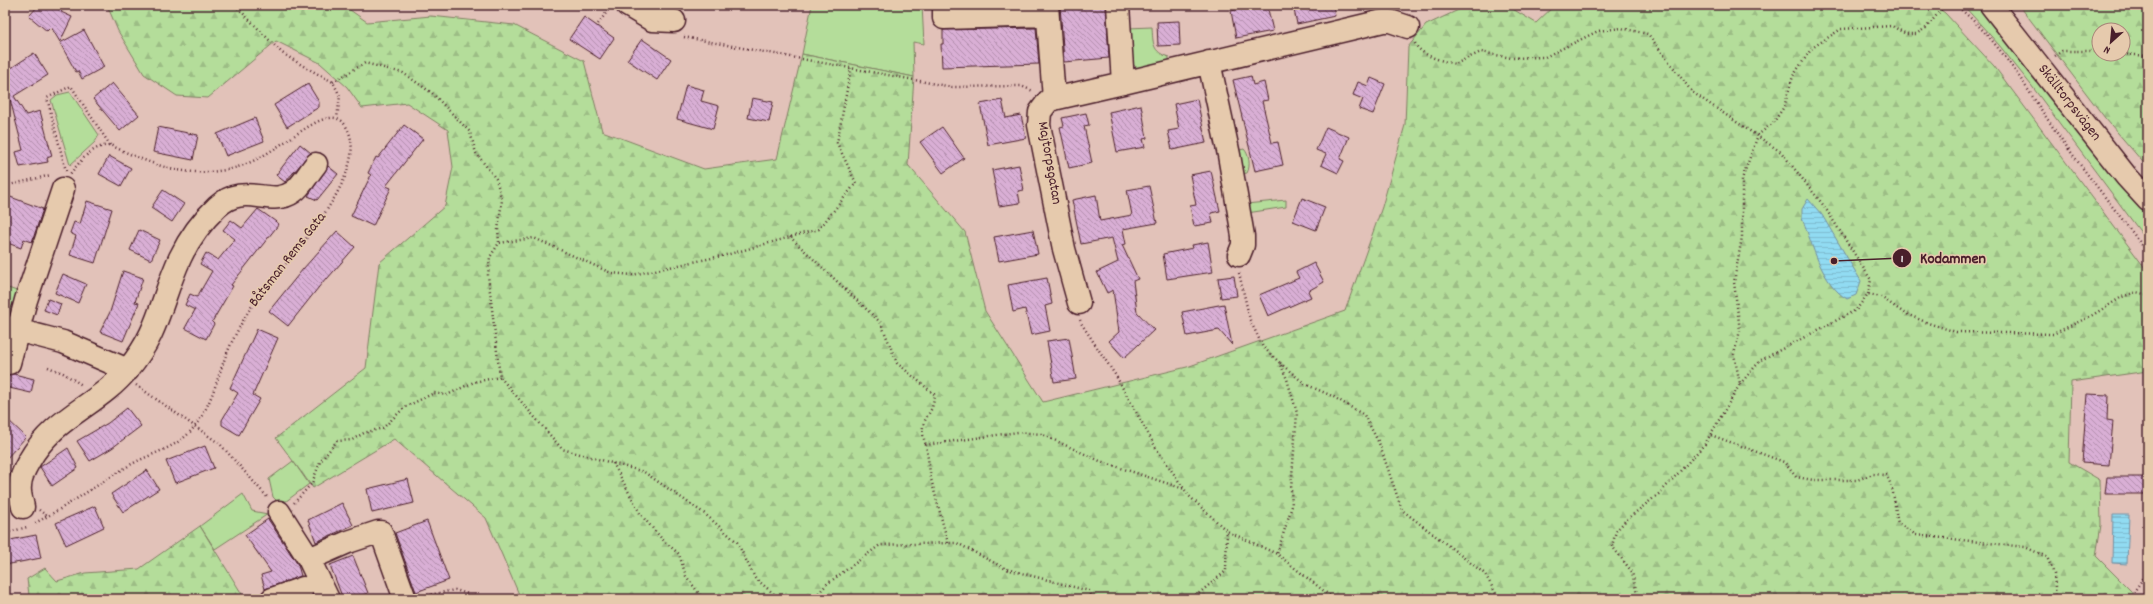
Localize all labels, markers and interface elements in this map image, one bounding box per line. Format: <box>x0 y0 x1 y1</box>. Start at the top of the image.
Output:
north arrow <box>2091 22 2131 62</box>
text: N <box>2101 41 2113 57</box>
street label: Skälltorpsvägen <box>2032 60 2106 146</box>
street label: Majtorpsgatan <box>1031 120 1067 206</box>
street label: Båtsman Rems Gata <box>244 207 333 312</box>
callout: Kodammen <box>1892 244 1994 272</box>
text: Kodammen <box>1920 248 1986 271</box>
text: 1 <box>1901 251 1904 268</box>

